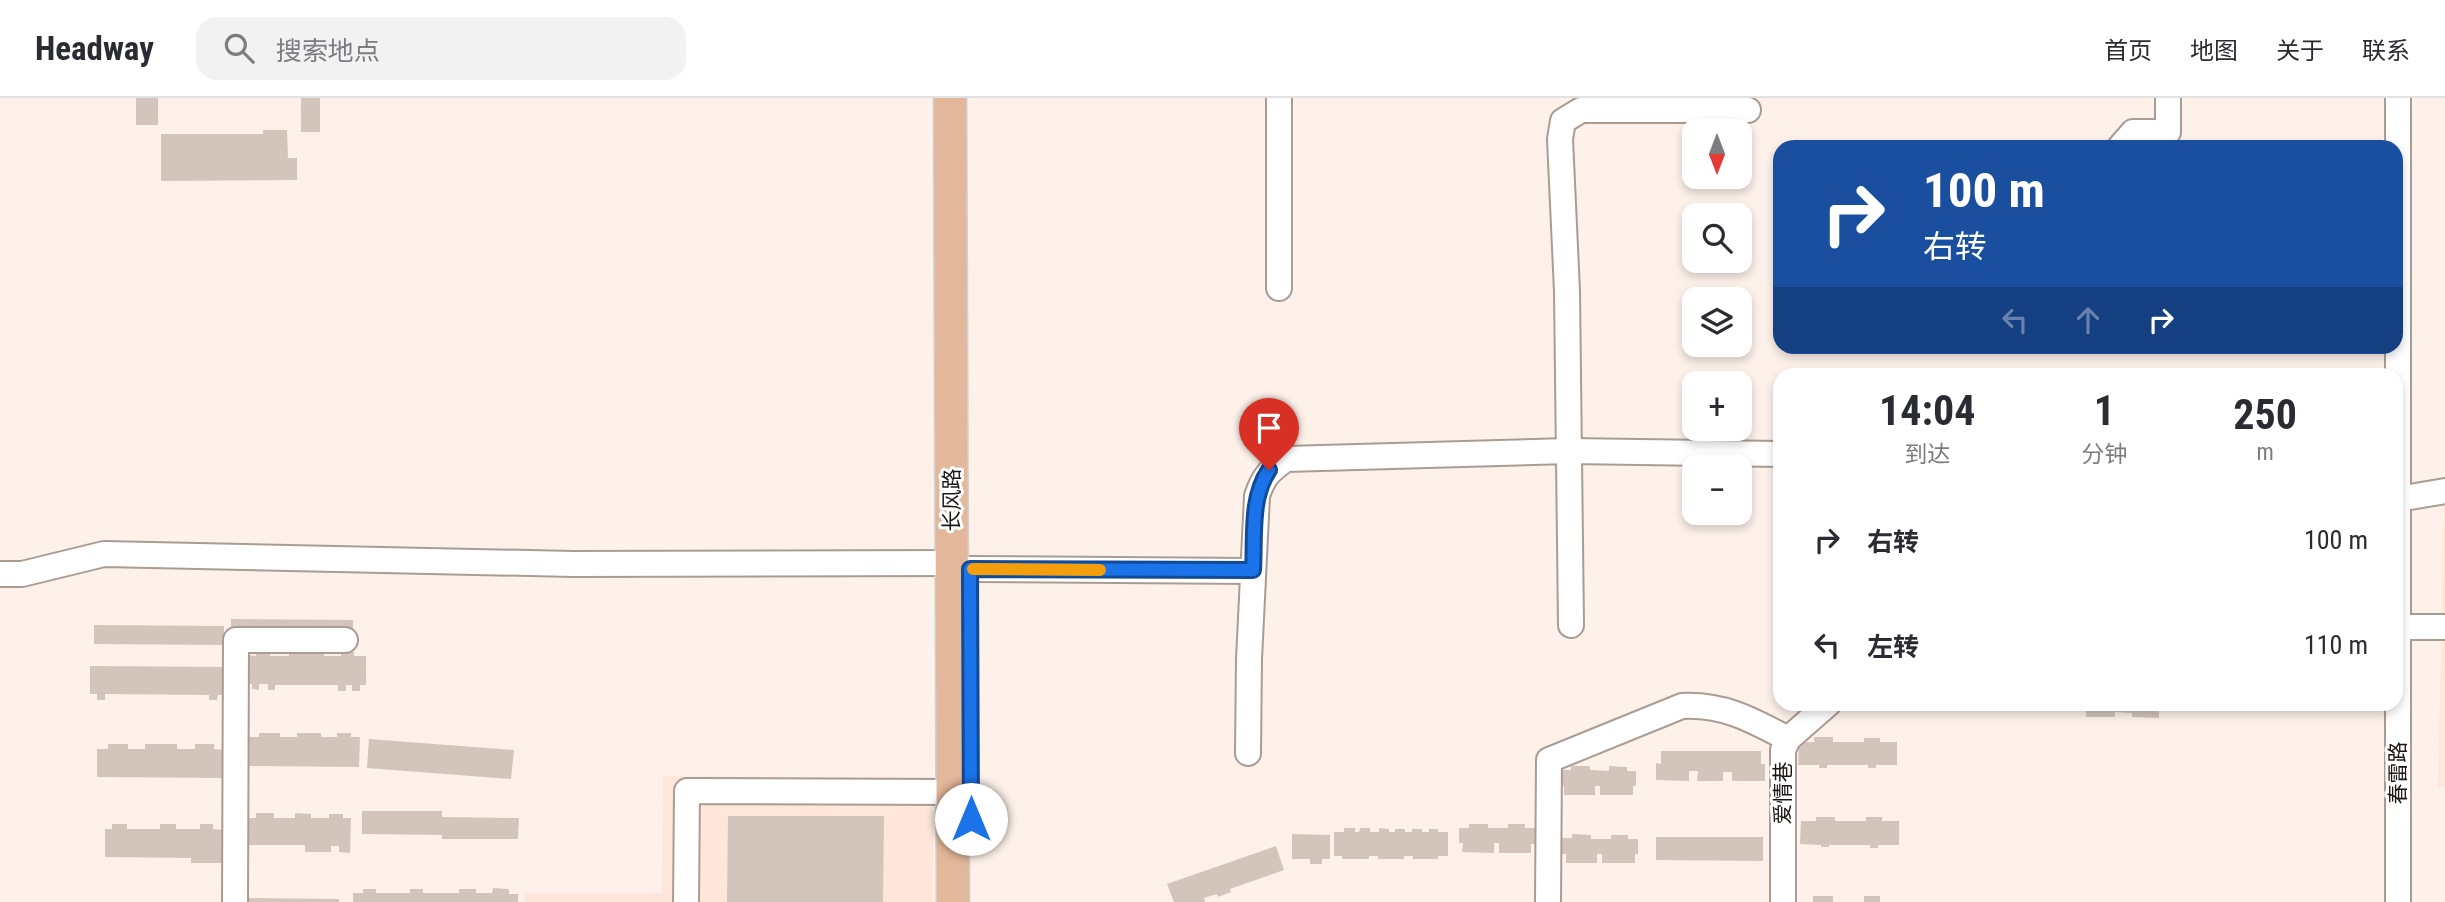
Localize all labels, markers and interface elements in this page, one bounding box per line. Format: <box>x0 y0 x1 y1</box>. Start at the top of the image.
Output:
search box <box>196 17 686 80</box>
text: Headway <box>35 29 154 68</box>
icon: search <box>220 29 258 67</box>
text: 搜索地点 <box>276 36 380 66</box>
text: 首页 <box>2104 37 2152 65</box>
text: 地图 <box>2190 37 2238 65</box>
text: 关于 <box>2276 37 2324 65</box>
text: 联系 <box>2362 37 2410 65</box>
north arrow <box>1682 119 1752 189</box>
map controls <box>1682 119 1752 525</box>
text: 100 m <box>1923 162 2045 219</box>
icon: right <box>1808 168 1899 259</box>
button: search <box>1682 203 1752 273</box>
text: 右转 <box>1923 228 1987 266</box>
button: layers <box>1682 287 1752 357</box>
icon: left <box>1996 301 2034 339</box>
icon: ahead <box>2069 301 2107 339</box>
icon: right <box>2142 301 2180 339</box>
button: + <box>1682 371 1752 441</box>
text: 14:04 <box>1879 386 1975 435</box>
text: 1 <box>2094 386 2115 435</box>
text: 250 <box>2233 390 2297 439</box>
pin <box>1239 398 1299 470</box>
icon: arrive <box>1250 409 1288 447</box>
text: m <box>2256 439 2274 466</box>
text: 到达 <box>1904 441 1950 468</box>
text: 分钟 <box>2081 441 2127 468</box>
button: − <box>1682 455 1752 525</box>
street label: 长风路 <box>940 469 964 532</box>
icon: right <box>1808 521 1846 559</box>
text: 100 m <box>2304 525 2368 555</box>
text: 右转 <box>1867 527 1919 557</box>
icon: left <box>1808 626 1846 664</box>
text: 110 m <box>2304 630 2368 660</box>
text: 左转 <box>1867 632 1919 662</box>
street label: 春雷路 <box>2386 742 2410 805</box>
street label: 爱情巷 <box>1771 762 1795 825</box>
position arrow <box>934 782 1008 856</box>

